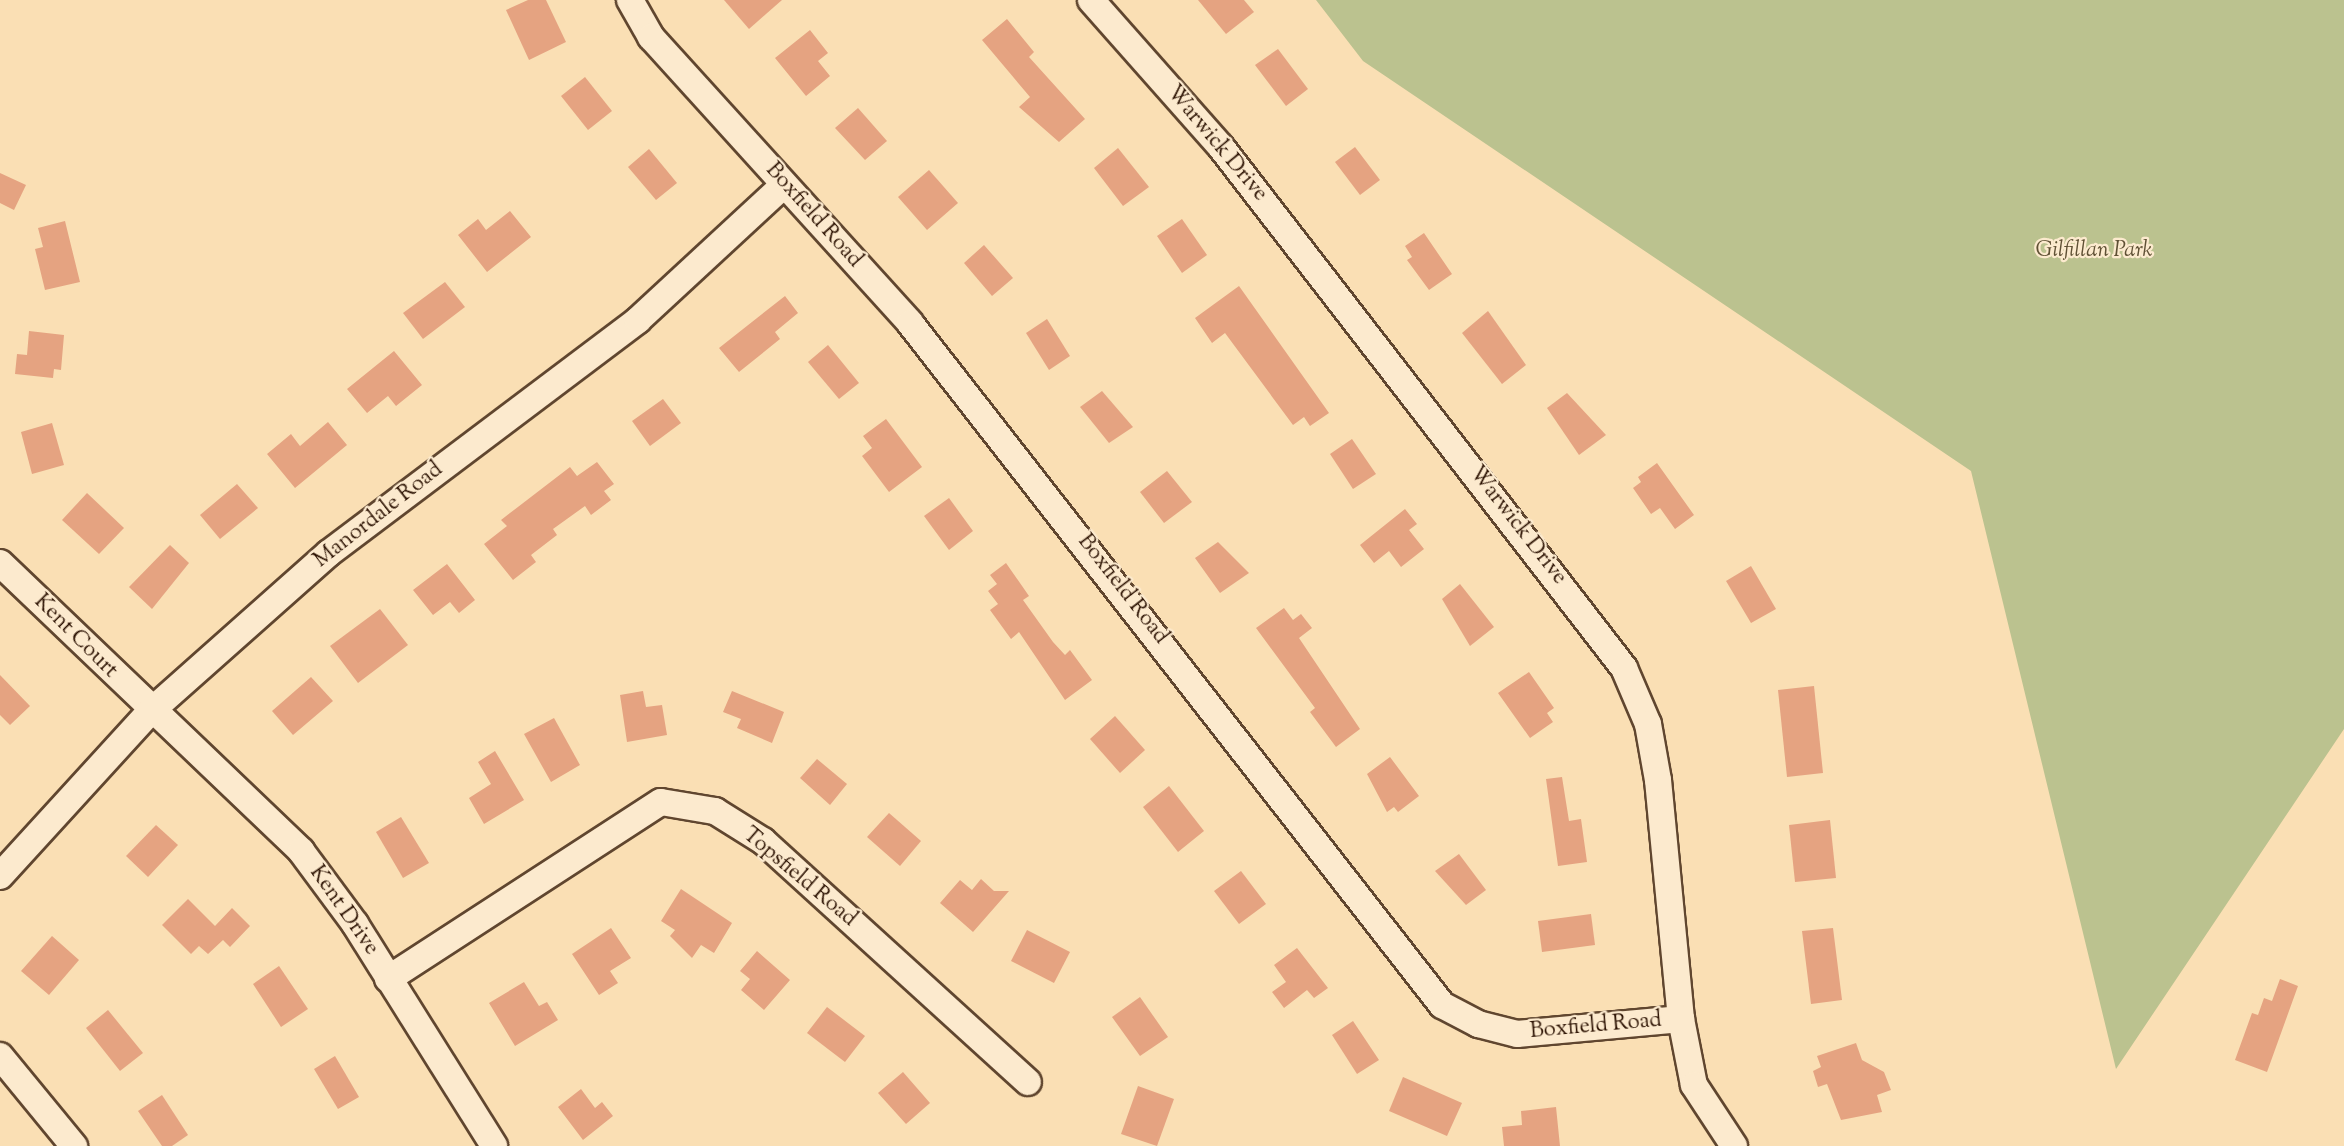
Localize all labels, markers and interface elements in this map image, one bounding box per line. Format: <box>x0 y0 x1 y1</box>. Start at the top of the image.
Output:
street label: Warwick Drive <box>1160 81 1272 207</box>
street label: Boxfield Road <box>759 158 867 274</box>
park label: Gilfillan Park <box>2036 239 2152 265</box>
street label: Manordale Road <box>309 457 449 575</box>
street label: Warwick Drive <box>1462 461 1572 591</box>
street label: Boxfield Road <box>1071 530 1173 650</box>
street label: Kent Court <box>28 590 122 684</box>
street label: Topsfield Road <box>737 823 861 933</box>
street label: Kent Drive <box>303 861 383 961</box>
street label: Boxfield Road <box>1529 1008 1663 1046</box>

